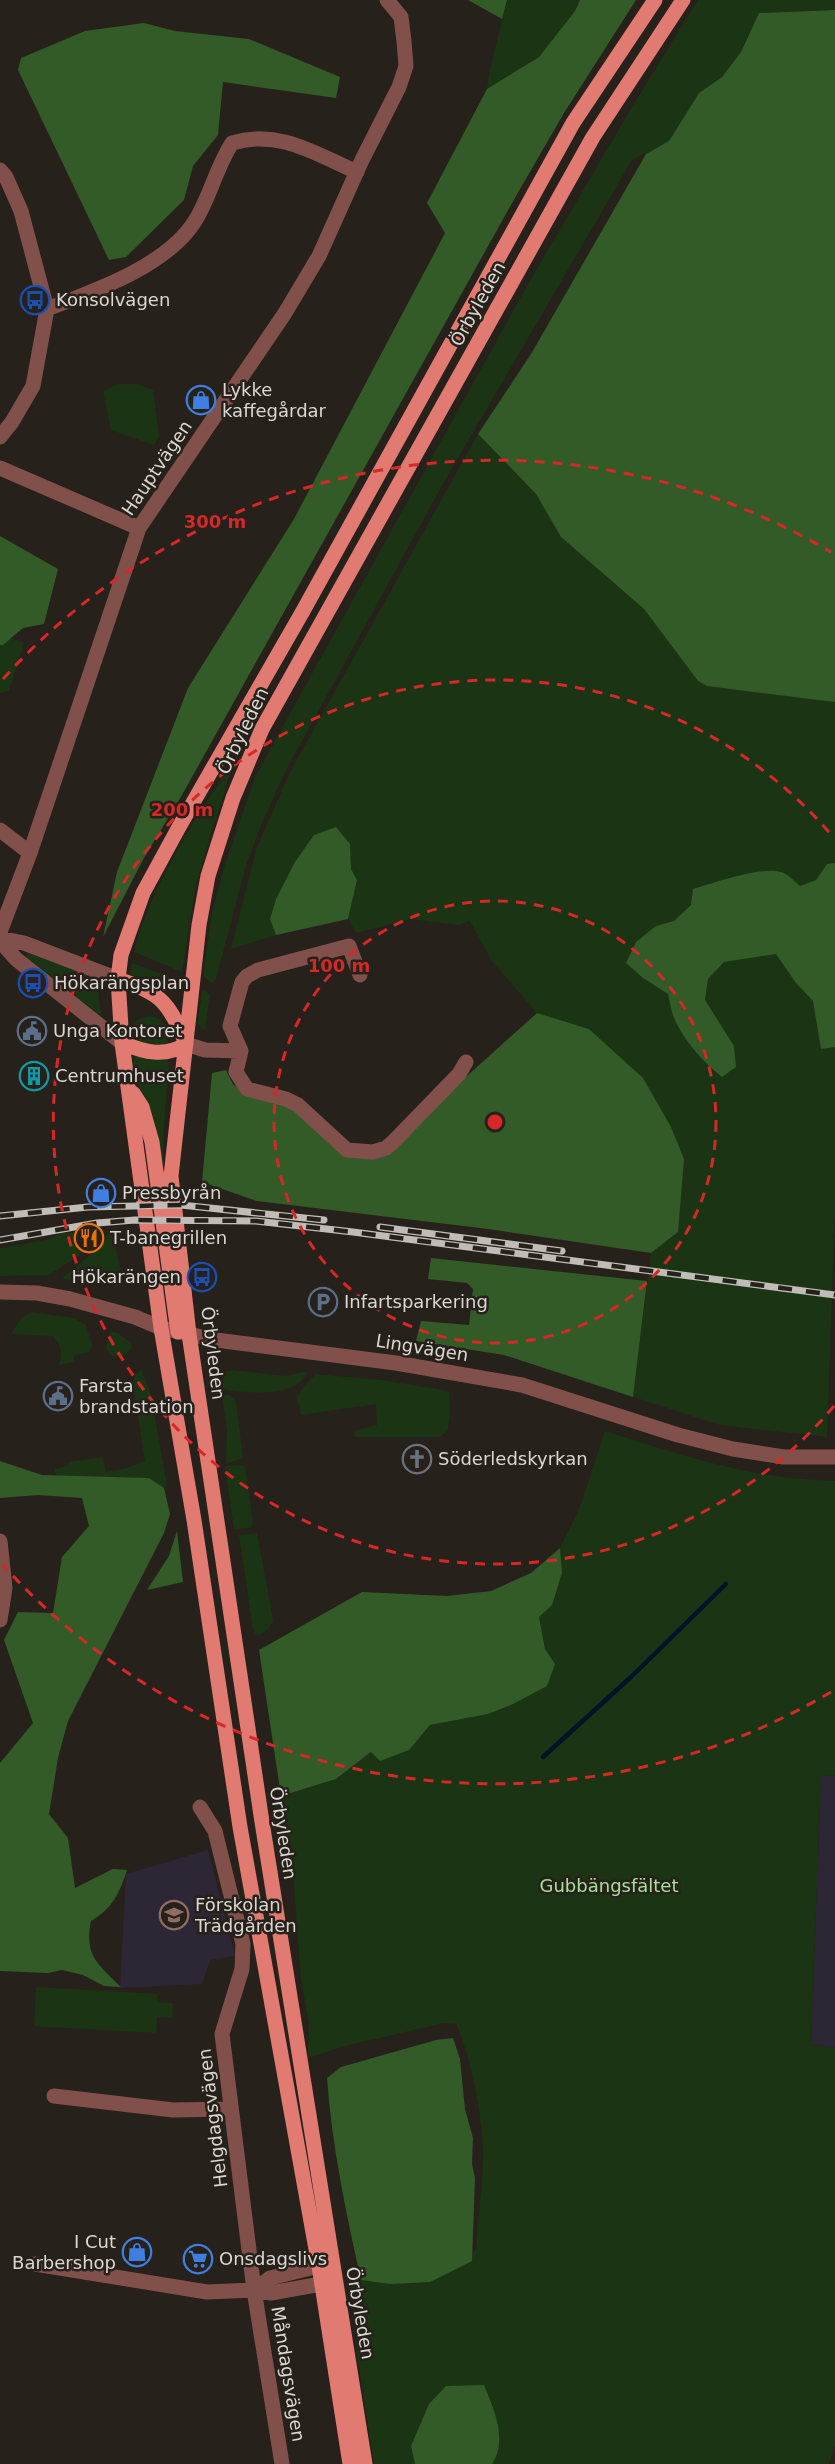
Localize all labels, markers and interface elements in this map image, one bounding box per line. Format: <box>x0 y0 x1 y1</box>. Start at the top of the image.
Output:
street label: Örbyleden <box>446 258 509 350</box>
bus stop icon: Konsolvägen <box>19 284 51 316</box>
place label: Konsolvägen <box>56 289 170 310</box>
place label: Lykke kaffegårdar <box>222 379 327 421</box>
shop icon: Lykke kaffegårdar <box>185 384 217 416</box>
street label: Hauptvägen <box>117 416 196 519</box>
text: 300 m <box>184 511 246 532</box>
street label: Örbyleden <box>213 684 273 777</box>
text: 200 m <box>151 799 213 820</box>
text: 100 m <box>308 955 370 976</box>
bus stop icon: Hökarängsplan <box>17 967 49 999</box>
place label: Hökarängsplan <box>54 972 189 993</box>
public building icon: Unga Kontoret <box>16 1015 48 1047</box>
place label: Unga Kontoret <box>53 1020 182 1041</box>
building icon: Centrumhuset <box>18 1060 50 1092</box>
place label: Centrumhuset <box>55 1065 184 1086</box>
centre of rings <box>485 1112 505 1132</box>
shop icon: Pressbyrån <box>85 1177 117 1209</box>
place label: Pressbyrån <box>122 1182 221 1203</box>
restaurant icon: T-banegrillen <box>73 1222 105 1254</box>
place label: T-banegrillen <box>109 1227 227 1248</box>
bus stop icon: Hökarängen <box>186 1261 218 1293</box>
place label: Hökarängen <box>72 1266 181 1287</box>
parking icon: Infartsparkering <box>307 1286 339 1318</box>
place label: Infartsparkering <box>344 1291 488 1312</box>
street label: Örbyleden <box>197 1305 230 1401</box>
street label: Lingvägen <box>374 1330 470 1365</box>
place label: Farsta brandstation <box>79 1375 194 1417</box>
public building icon: Farsta brandstation <box>42 1380 74 1412</box>
church icon: Söderledskyrkan <box>401 1443 433 1475</box>
place label: Söderledskyrkan <box>438 1448 588 1469</box>
street label: Örbyleden <box>266 1785 301 1881</box>
park label: Gubbängsfältet <box>539 1875 679 1896</box>
place label: Förskolan Trädgården <box>194 1894 297 1936</box>
school or university icon: Förskolan Trädgården <box>158 1899 190 1931</box>
street label: Helgdagsvägen <box>194 2047 231 2189</box>
place label: I Cut Barbershop <box>12 2231 116 2273</box>
shop icon: I Cut Barbershop <box>121 2236 153 2268</box>
supermarket icon: Onsdagslivs <box>182 2243 214 2275</box>
place label: Onsdagslivs <box>219 2248 327 2269</box>
street label: Örbyleden <box>342 2265 379 2361</box>
street label: Måndagsvägen <box>267 2305 310 2443</box>

